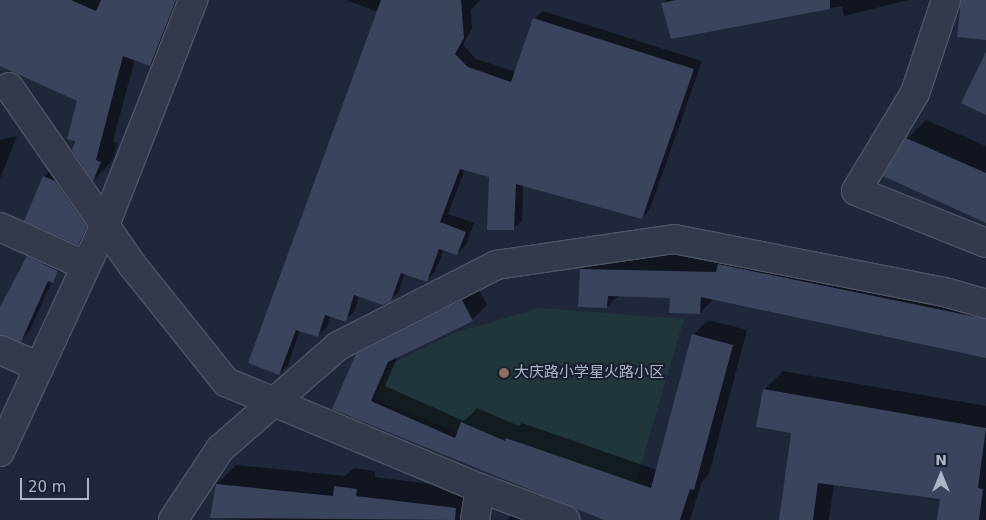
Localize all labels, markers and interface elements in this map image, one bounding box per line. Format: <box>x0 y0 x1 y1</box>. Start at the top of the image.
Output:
place label: 大庆路小学星火路小区 <box>514 364 664 382</box>
marker: 大庆路小学星火路小区 <box>498 367 510 379</box>
north arrow <box>916 450 966 500</box>
text: N <box>935 452 947 468</box>
scale bar <box>22 468 91 500</box>
text: 20 m <box>28 478 66 496</box>

